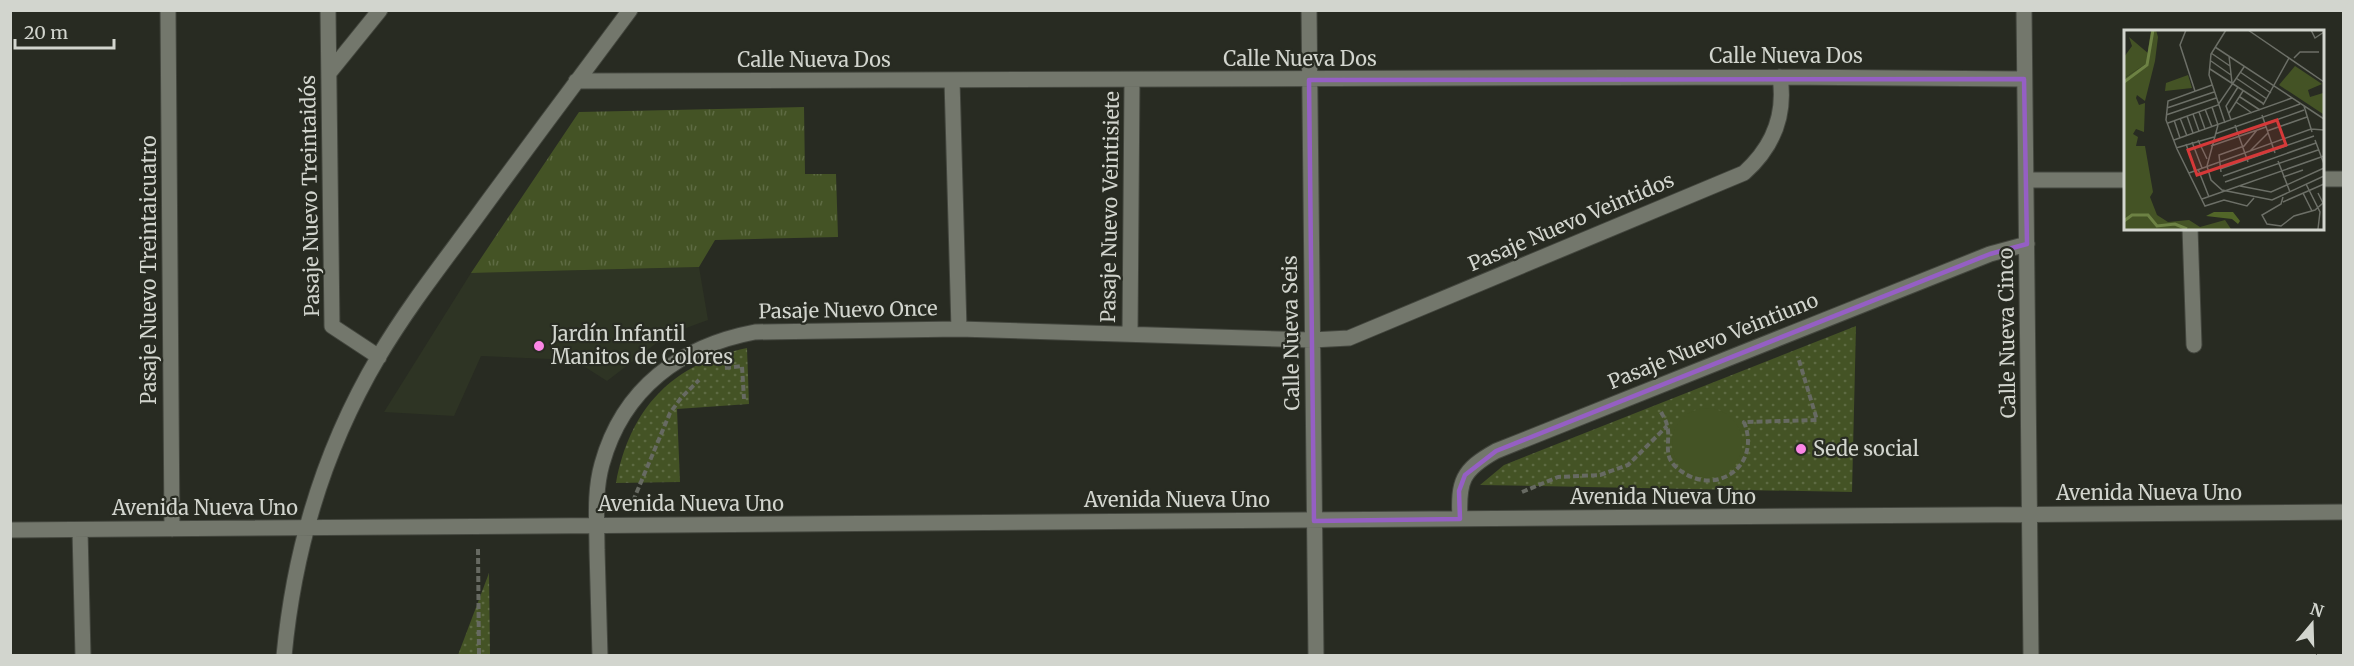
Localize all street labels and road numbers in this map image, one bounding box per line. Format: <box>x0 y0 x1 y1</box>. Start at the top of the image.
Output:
street label: Calle Nueva Dos <box>1709 43 1863 68</box>
street label: Calle Nueva Dos <box>1223 46 1377 71</box>
street label: Calle Nueva Dos <box>737 47 891 72</box>
street label: Pasaje Nuevo Treintaidós <box>295 75 324 317</box>
street label: Pasaje Nuevo Veintisiete <box>1095 91 1124 323</box>
street label: Pasaje Nuevo Treintaicuatro <box>136 135 161 405</box>
street label: Pasaje Nuevo Veintidos <box>1464 167 1677 276</box>
street label: Calle Nueva Cinco <box>1993 247 2020 419</box>
street label: Calle Nueva Seis <box>1277 255 1304 411</box>
street label: Pasaje Nuevo Veintiuno <box>1604 287 1822 394</box>
street label: Pasaje Nuevo Once <box>758 295 938 324</box>
street label: Avenida Nueva Uno <box>2055 480 2242 505</box>
street label: Avenida Nueva Uno <box>1569 484 1756 509</box>
street label: Avenida Nueva Uno <box>1083 487 1270 512</box>
street label: Avenida Nueva Uno <box>597 491 784 516</box>
street label: Avenida Nueva Uno <box>111 495 298 520</box>

